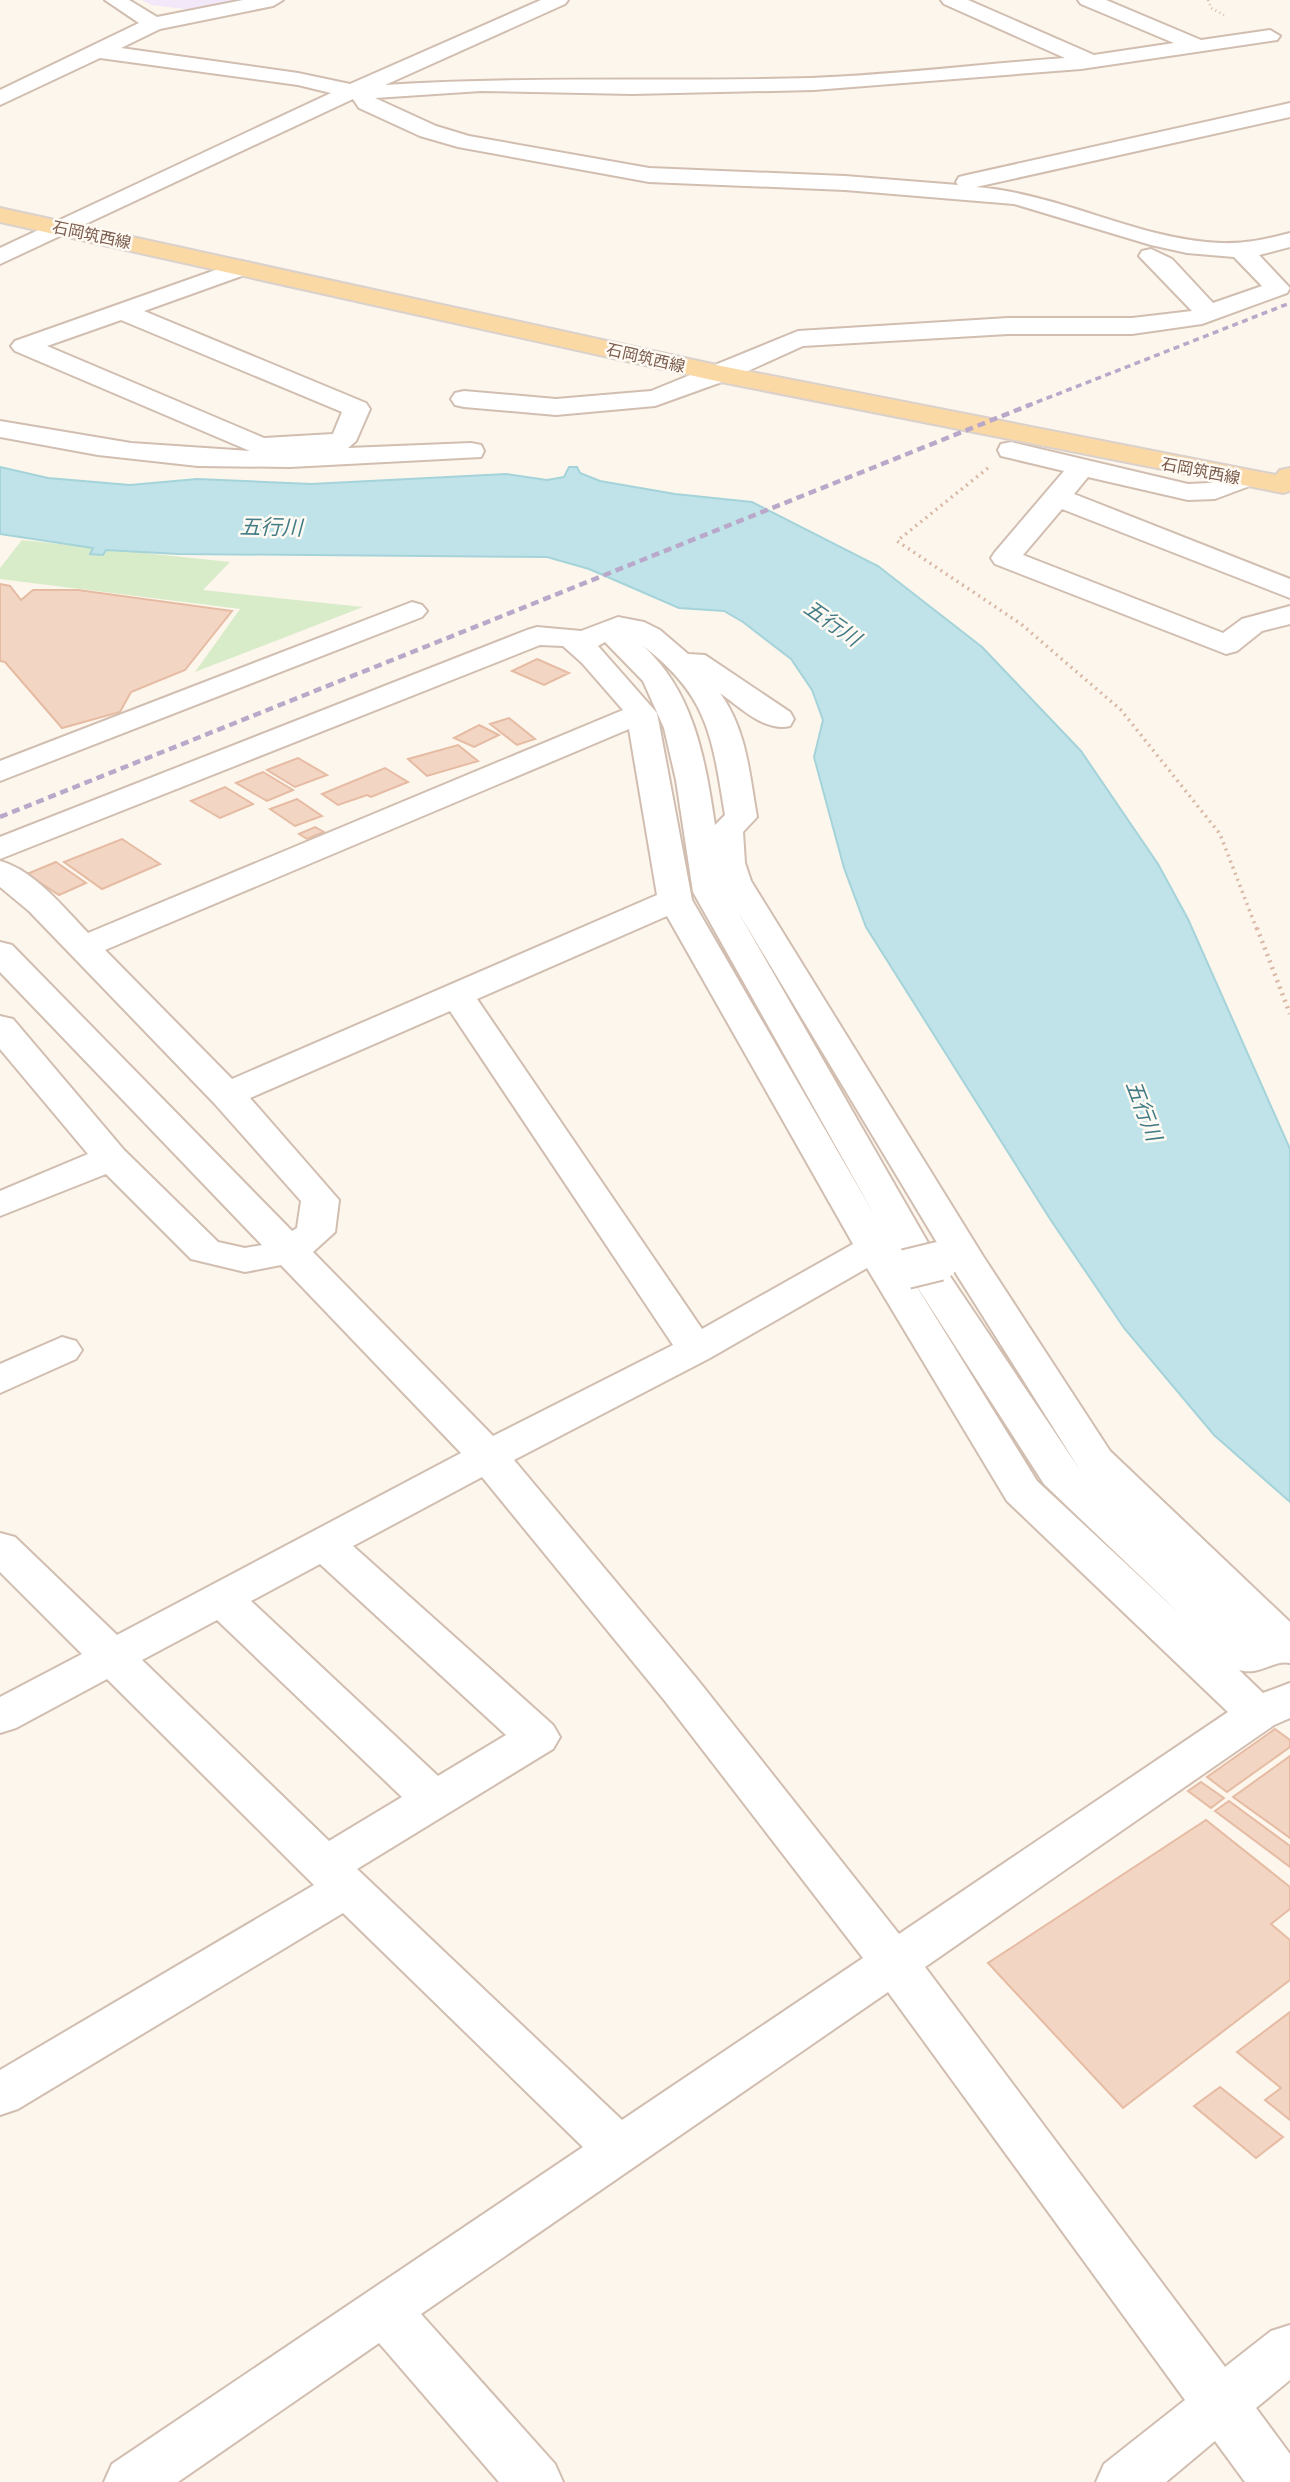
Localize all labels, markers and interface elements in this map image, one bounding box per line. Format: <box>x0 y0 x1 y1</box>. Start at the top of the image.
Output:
street label: 石岡筑西線 <box>51 216 133 252</box>
street label: 石岡筑西線 <box>605 339 687 375</box>
street label: 石岡筑西線 <box>1160 453 1242 487</box>
water label: 五行川 <box>239 513 305 539</box>
water label: 五行川 <box>800 594 868 651</box>
water label: 五行川 <box>1122 1076 1169 1146</box>

